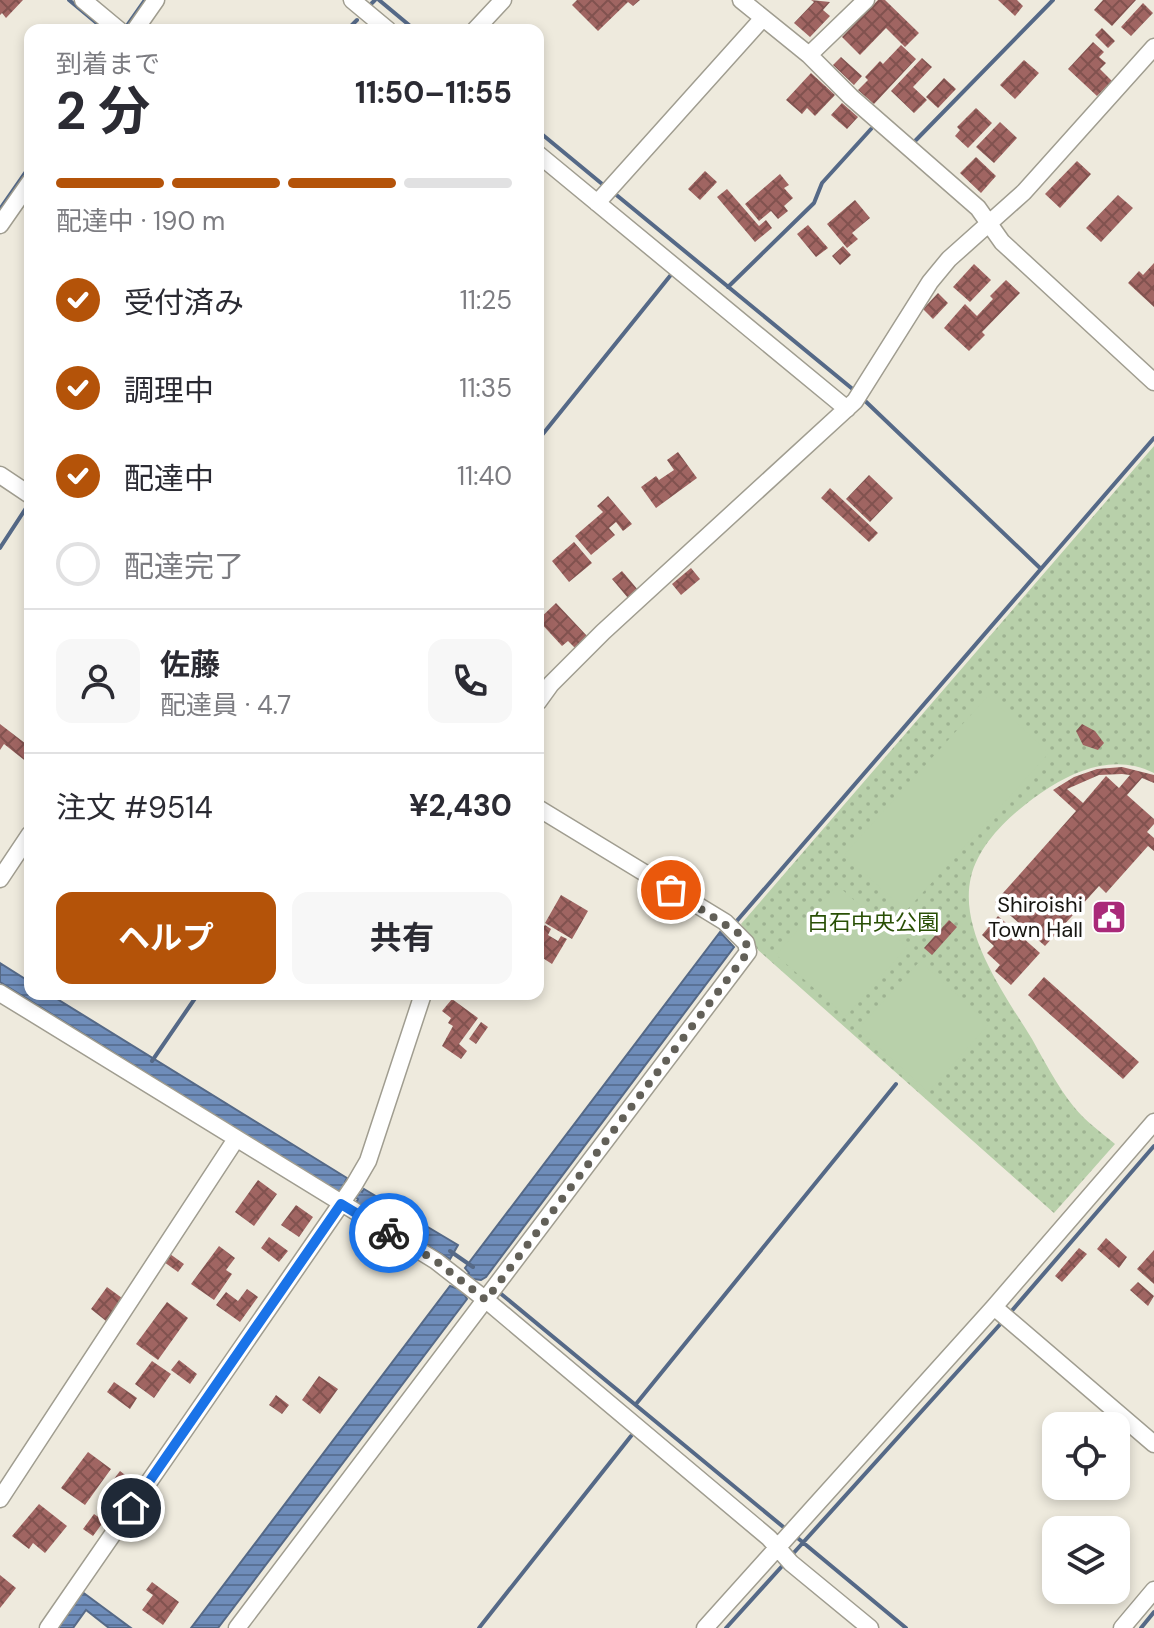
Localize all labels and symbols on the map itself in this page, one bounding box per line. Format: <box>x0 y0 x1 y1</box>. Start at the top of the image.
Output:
pin <box>637 856 705 924</box>
place label: Shiroishi Town Hall <box>988 890 1083 944</box>
public building icon: Shiroishi Town Hall <box>1090 898 1128 936</box>
park label: 白石中央公園 <box>807 908 939 937</box>
courier <box>349 1193 429 1273</box>
pin <box>97 1474 165 1542</box>

